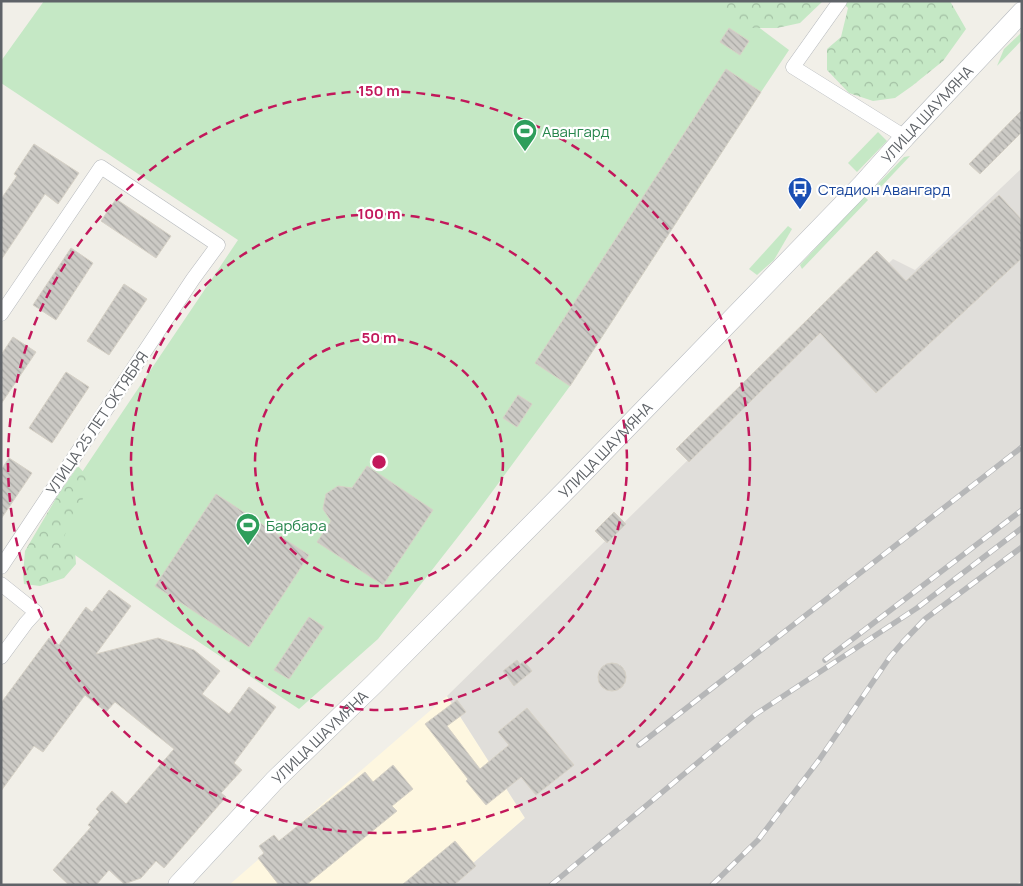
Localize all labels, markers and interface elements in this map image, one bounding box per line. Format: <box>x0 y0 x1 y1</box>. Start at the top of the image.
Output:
street label: УЛИЦА ШАУМЯНА <box>876 60 978 168</box>
text: 150 m <box>358 80 400 101</box>
sports icon: Авангард <box>512 118 538 152</box>
place label: Авангард <box>542 121 610 142</box>
bus stop icon: Стадион Авангард <box>787 176 813 210</box>
place label: Стадион Авангард <box>818 179 950 200</box>
text: 100 m <box>358 203 400 224</box>
text: 50 m <box>361 327 397 348</box>
street label: УЛИЦА 25 ЛЕТ ОКТЯБРЯ <box>41 347 153 499</box>
street label: УЛИЦА ШАУМЯНА <box>554 397 657 502</box>
centre of rings <box>370 453 388 471</box>
sports icon: Барбара <box>235 512 261 546</box>
place label: Барбара <box>266 515 327 536</box>
street label: УЛИЦА ШАУМЯНА <box>267 685 373 788</box>

